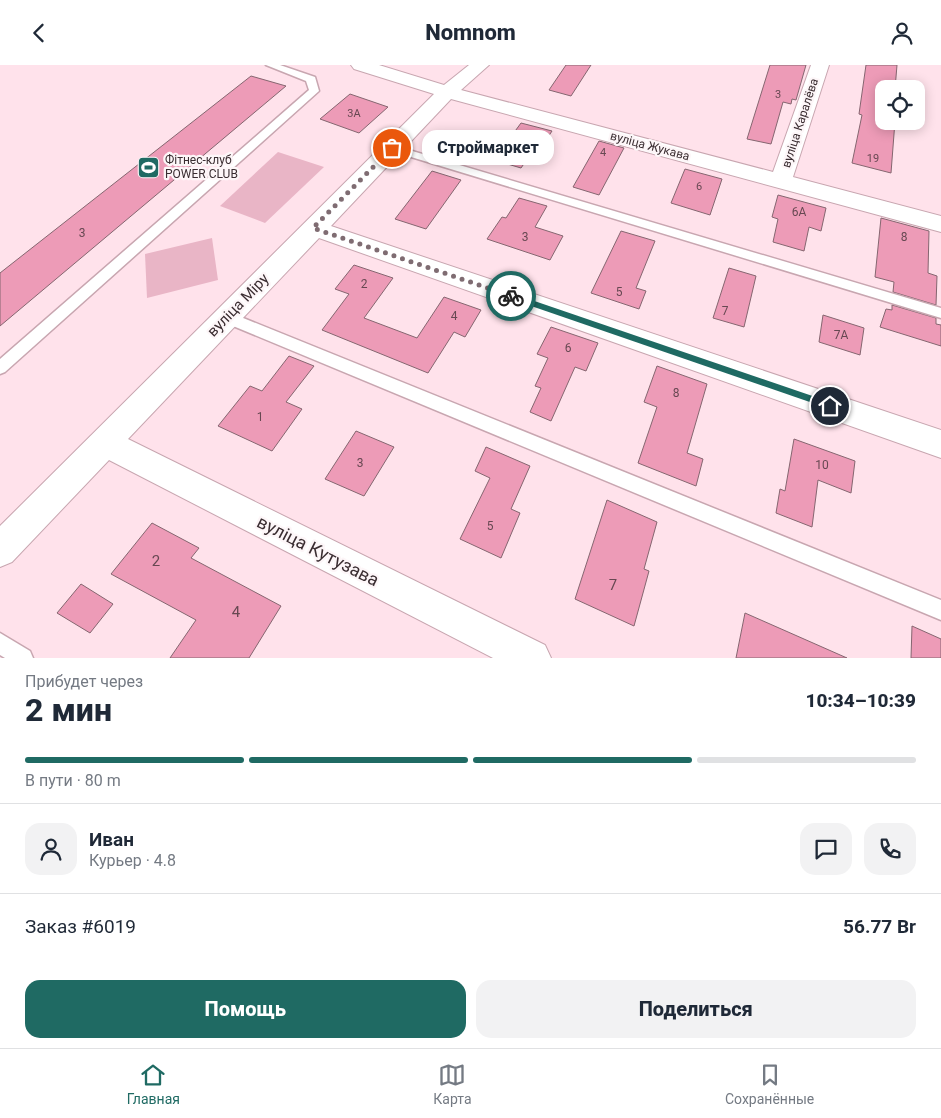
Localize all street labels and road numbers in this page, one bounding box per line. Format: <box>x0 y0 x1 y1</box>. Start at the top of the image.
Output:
street label: вуліца Каралёва <box>779 77 821 169</box>
street label: вуліца Жукава <box>609 129 691 163</box>
street label: вуліца Міру <box>204 270 272 340</box>
street label: вуліца Кутузава <box>254 511 383 590</box>

